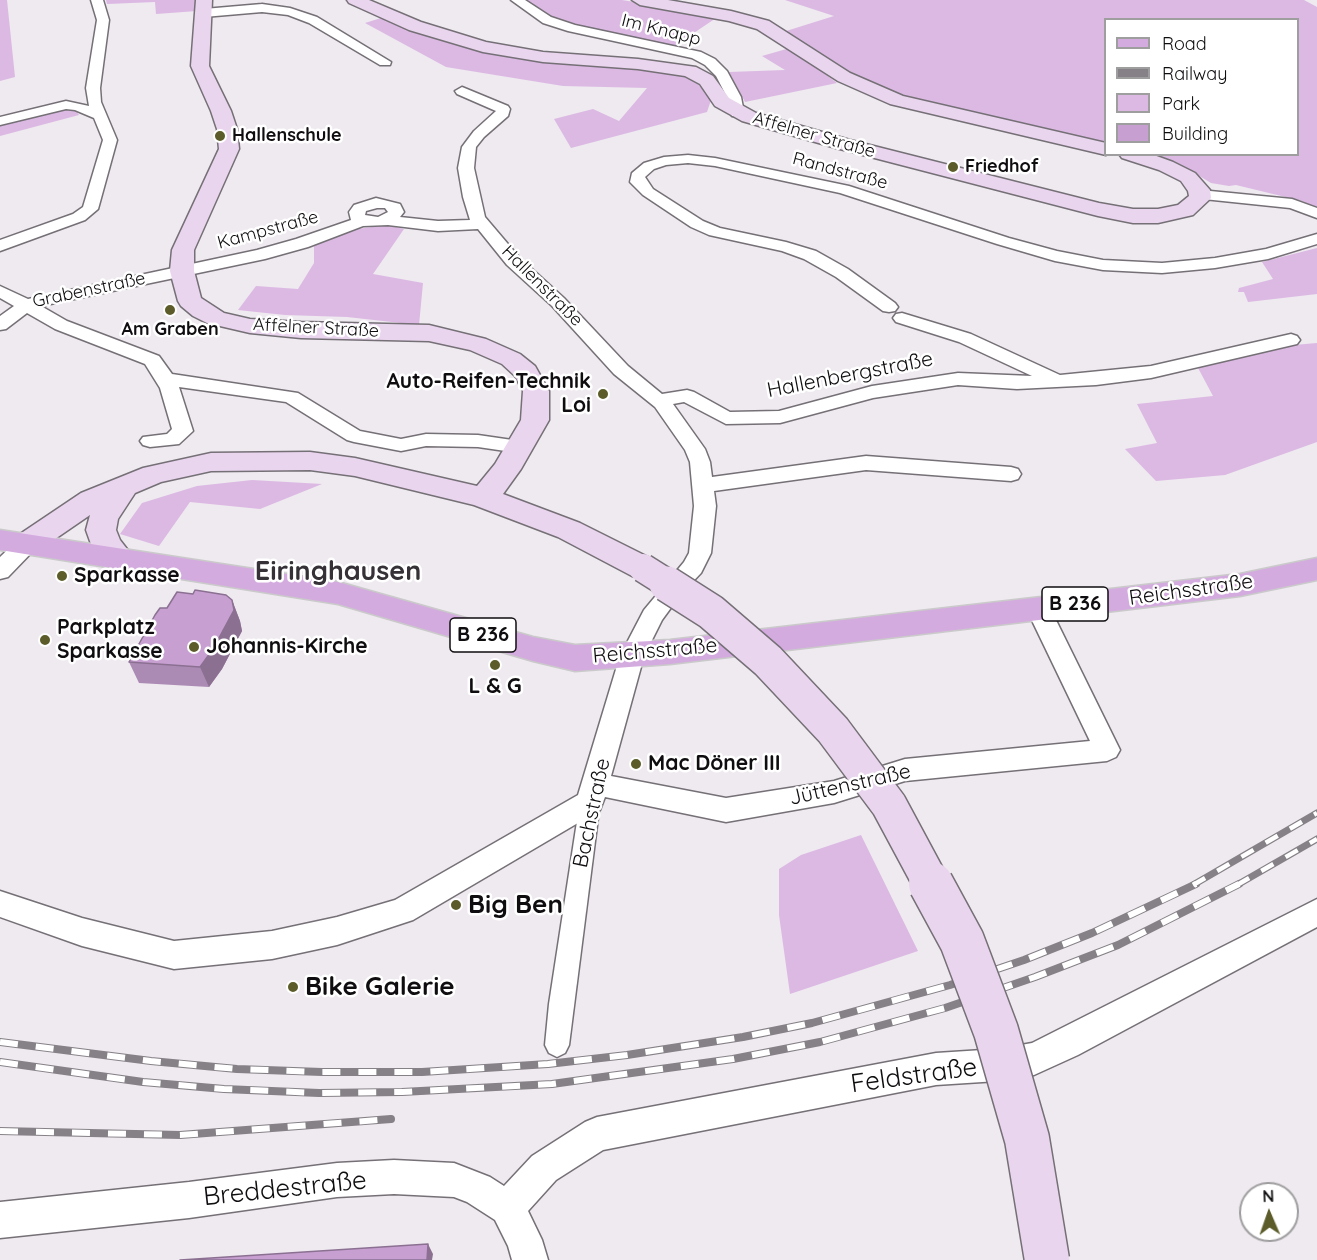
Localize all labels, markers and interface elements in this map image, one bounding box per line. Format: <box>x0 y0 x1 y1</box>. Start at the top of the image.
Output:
street label: Im Knapp <box>619 10 703 50</box>
legend <box>1104 18 1299 156</box>
text: Road <box>1162 32 1207 55</box>
text: Railway <box>1162 62 1228 85</box>
text: Park <box>1162 92 1200 115</box>
street label: Affelner Straße <box>750 107 878 163</box>
text: Building <box>1162 122 1228 145</box>
place label: Hallenschule <box>232 125 342 147</box>
marker: Hallenschule <box>213 129 227 143</box>
street label: Randstraße <box>790 148 890 194</box>
place label: Friedhof <box>965 156 1039 178</box>
marker: Friedhof <box>946 160 960 174</box>
street label: Kampstraße <box>215 206 321 254</box>
street label: Hallenstraße <box>497 241 587 331</box>
street label: Grabenstraße <box>31 267 147 313</box>
marker: Am Graben <box>163 303 177 317</box>
street label: Affelner Straße <box>252 314 380 342</box>
place label: Am Graben <box>121 319 219 341</box>
street label: Hallenbergstraße <box>765 347 935 403</box>
place label: Auto-Reifen-Technik Loi <box>386 369 591 419</box>
marker: Auto-Reifen-Technik Loi <box>596 387 610 401</box>
district label: Eiringhausen <box>255 556 421 588</box>
place label: Sparkasse <box>74 563 180 589</box>
marker: Sparkasse <box>55 569 69 583</box>
street label: Reichsstraße <box>1127 569 1255 611</box>
road number: B 236 <box>1042 587 1108 621</box>
place label: Parkplatz Sparkasse <box>57 615 163 665</box>
road number: B 236 <box>450 618 516 652</box>
marker: Parkplatz Sparkasse <box>38 633 52 647</box>
street label: Reichsstraße <box>592 633 718 669</box>
place label: Johannis-Kirche <box>206 634 368 660</box>
marker: Johannis-Kirche <box>187 640 201 654</box>
marker: L & G <box>488 658 502 672</box>
place label: L & G <box>468 674 522 700</box>
place label: Mac Döner III <box>648 751 781 777</box>
street label: Bachstraße <box>568 756 616 870</box>
marker: Mac Döner III <box>629 757 643 771</box>
street label: Jüttenstraße <box>787 759 913 811</box>
place label: Big Ben <box>468 889 563 921</box>
marker: Big Ben <box>449 898 463 912</box>
place label: Bike Galerie <box>305 971 455 1003</box>
marker: Bike Galerie <box>286 980 300 994</box>
street label: Feldstraße <box>849 1052 979 1100</box>
street label: Breddestraße <box>202 1165 368 1213</box>
north arrow <box>1239 1182 1299 1242</box>
text: N <box>1262 1186 1275 1206</box>

